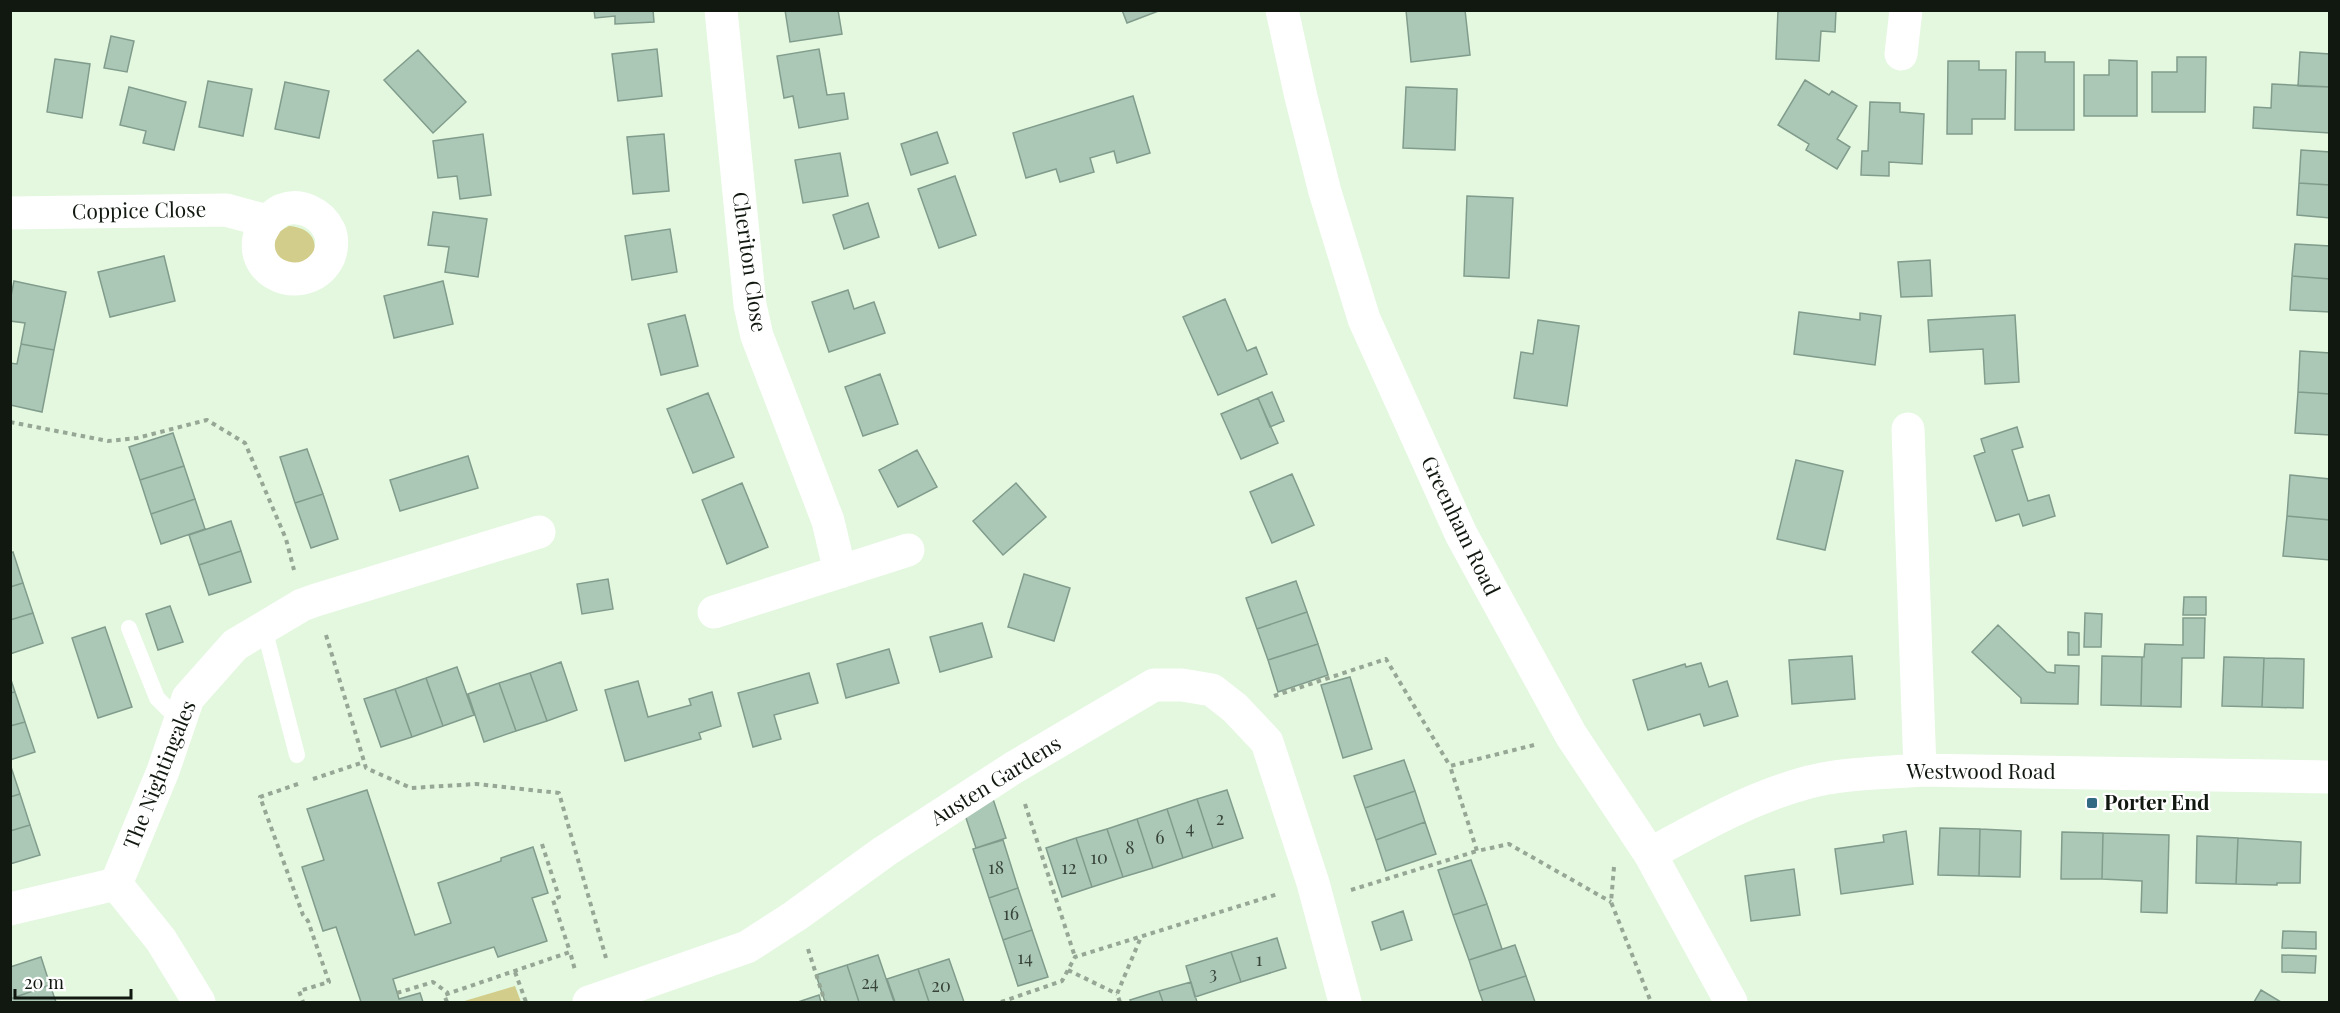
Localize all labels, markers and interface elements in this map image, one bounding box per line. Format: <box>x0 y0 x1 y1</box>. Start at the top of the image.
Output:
street label: Cheriton Close <box>727 190 775 334</box>
street label: Coppice Close <box>72 194 206 224</box>
street label: Greenham Road <box>1416 451 1508 600</box>
street label: The Nightingales <box>116 696 201 853</box>
street label: Austen Gardens <box>924 728 1065 831</box>
street label: Westwood Road <box>1905 756 2056 784</box>
place label: Porter End <box>2104 787 2210 815</box>
marker: Porter End <box>2085 796 2099 810</box>
house number: 2 <box>1216 806 1224 830</box>
house number: 4 <box>1186 815 1195 839</box>
house number: 6 <box>1155 825 1165 849</box>
house number: 8 <box>1125 835 1135 859</box>
house number: 10 <box>1090 845 1108 869</box>
house number: 18 <box>988 855 1004 879</box>
house number: 12 <box>1061 855 1077 879</box>
house number: 16 <box>1003 901 1019 925</box>
house number: 14 <box>1017 945 1033 969</box>
house number: 1 <box>1256 947 1263 971</box>
house number: 3 <box>1209 961 1217 985</box>
scale bar <box>15 962 130 1000</box>
text: 20 m <box>24 970 64 994</box>
house number: 24 <box>861 970 879 994</box>
house number: 20 <box>931 973 951 997</box>

